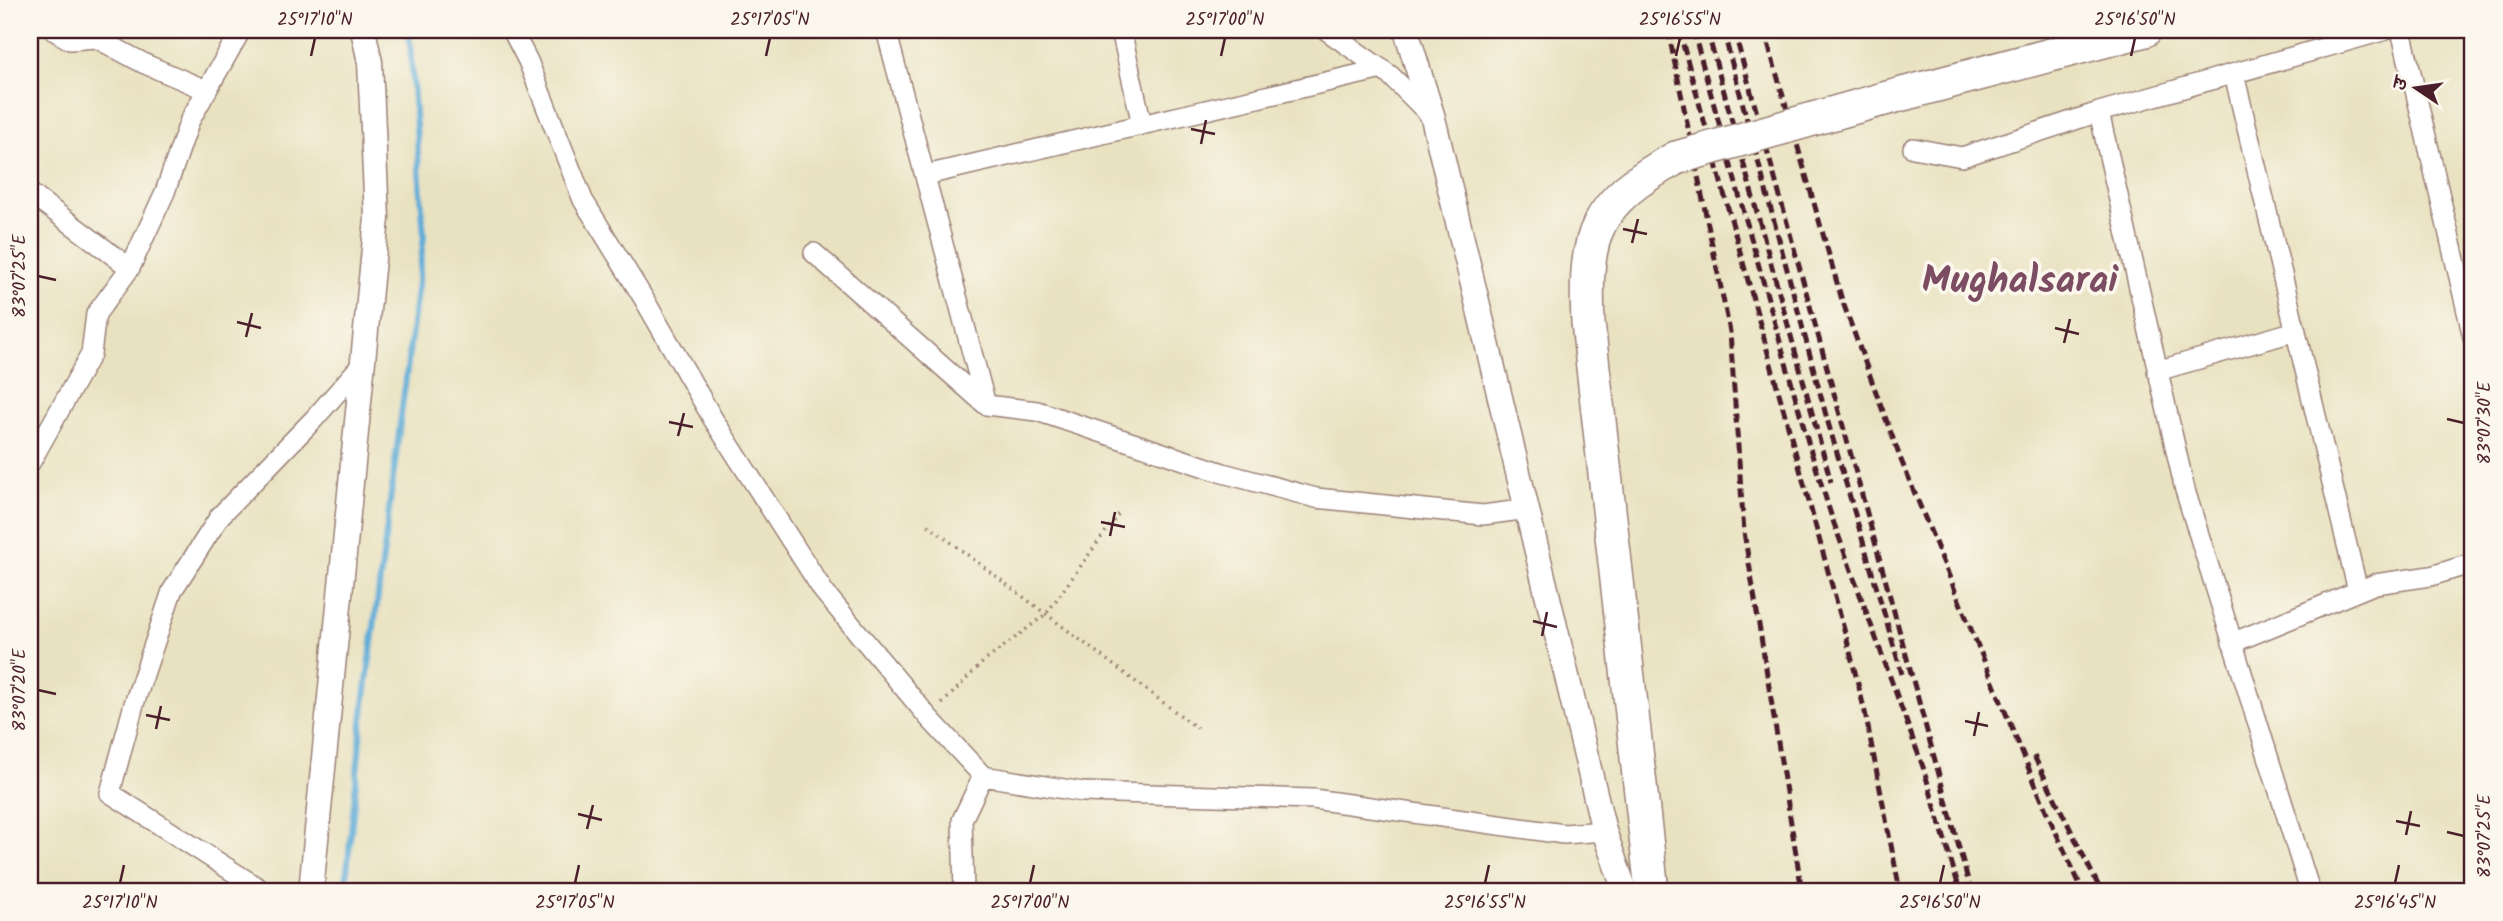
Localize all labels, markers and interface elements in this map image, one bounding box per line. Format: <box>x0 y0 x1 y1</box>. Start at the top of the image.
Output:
text: 25°17'10"N <box>277 6 353 35</box>
text: 25°17'05"N <box>730 6 810 35</box>
text: 25°17'00"N <box>1186 6 1264 35</box>
text: 25°16'55"N <box>1639 6 1721 35</box>
text: 25°16'50"N <box>2094 6 2176 35</box>
north arrow <box>2380 52 2450 122</box>
text: उ <box>2385 71 2418 94</box>
text: 83°07'25"E <box>6 234 35 318</box>
district label: Mughalsarai <box>1922 252 2119 312</box>
text: 83°07'30"E <box>2471 381 2500 464</box>
text: 83°07'20"E <box>6 648 35 732</box>
text: 83°07'25"E <box>2471 794 2500 878</box>
text: 25°17'10"N <box>82 889 158 918</box>
text: 25°17'05"N <box>535 889 615 918</box>
text: 25°17'00"N <box>991 889 1069 918</box>
text: 25°16'55"N <box>1444 889 1526 918</box>
text: 25°16'50"N <box>1899 889 1981 918</box>
text: 25°16'45"N <box>2354 889 2436 918</box>

